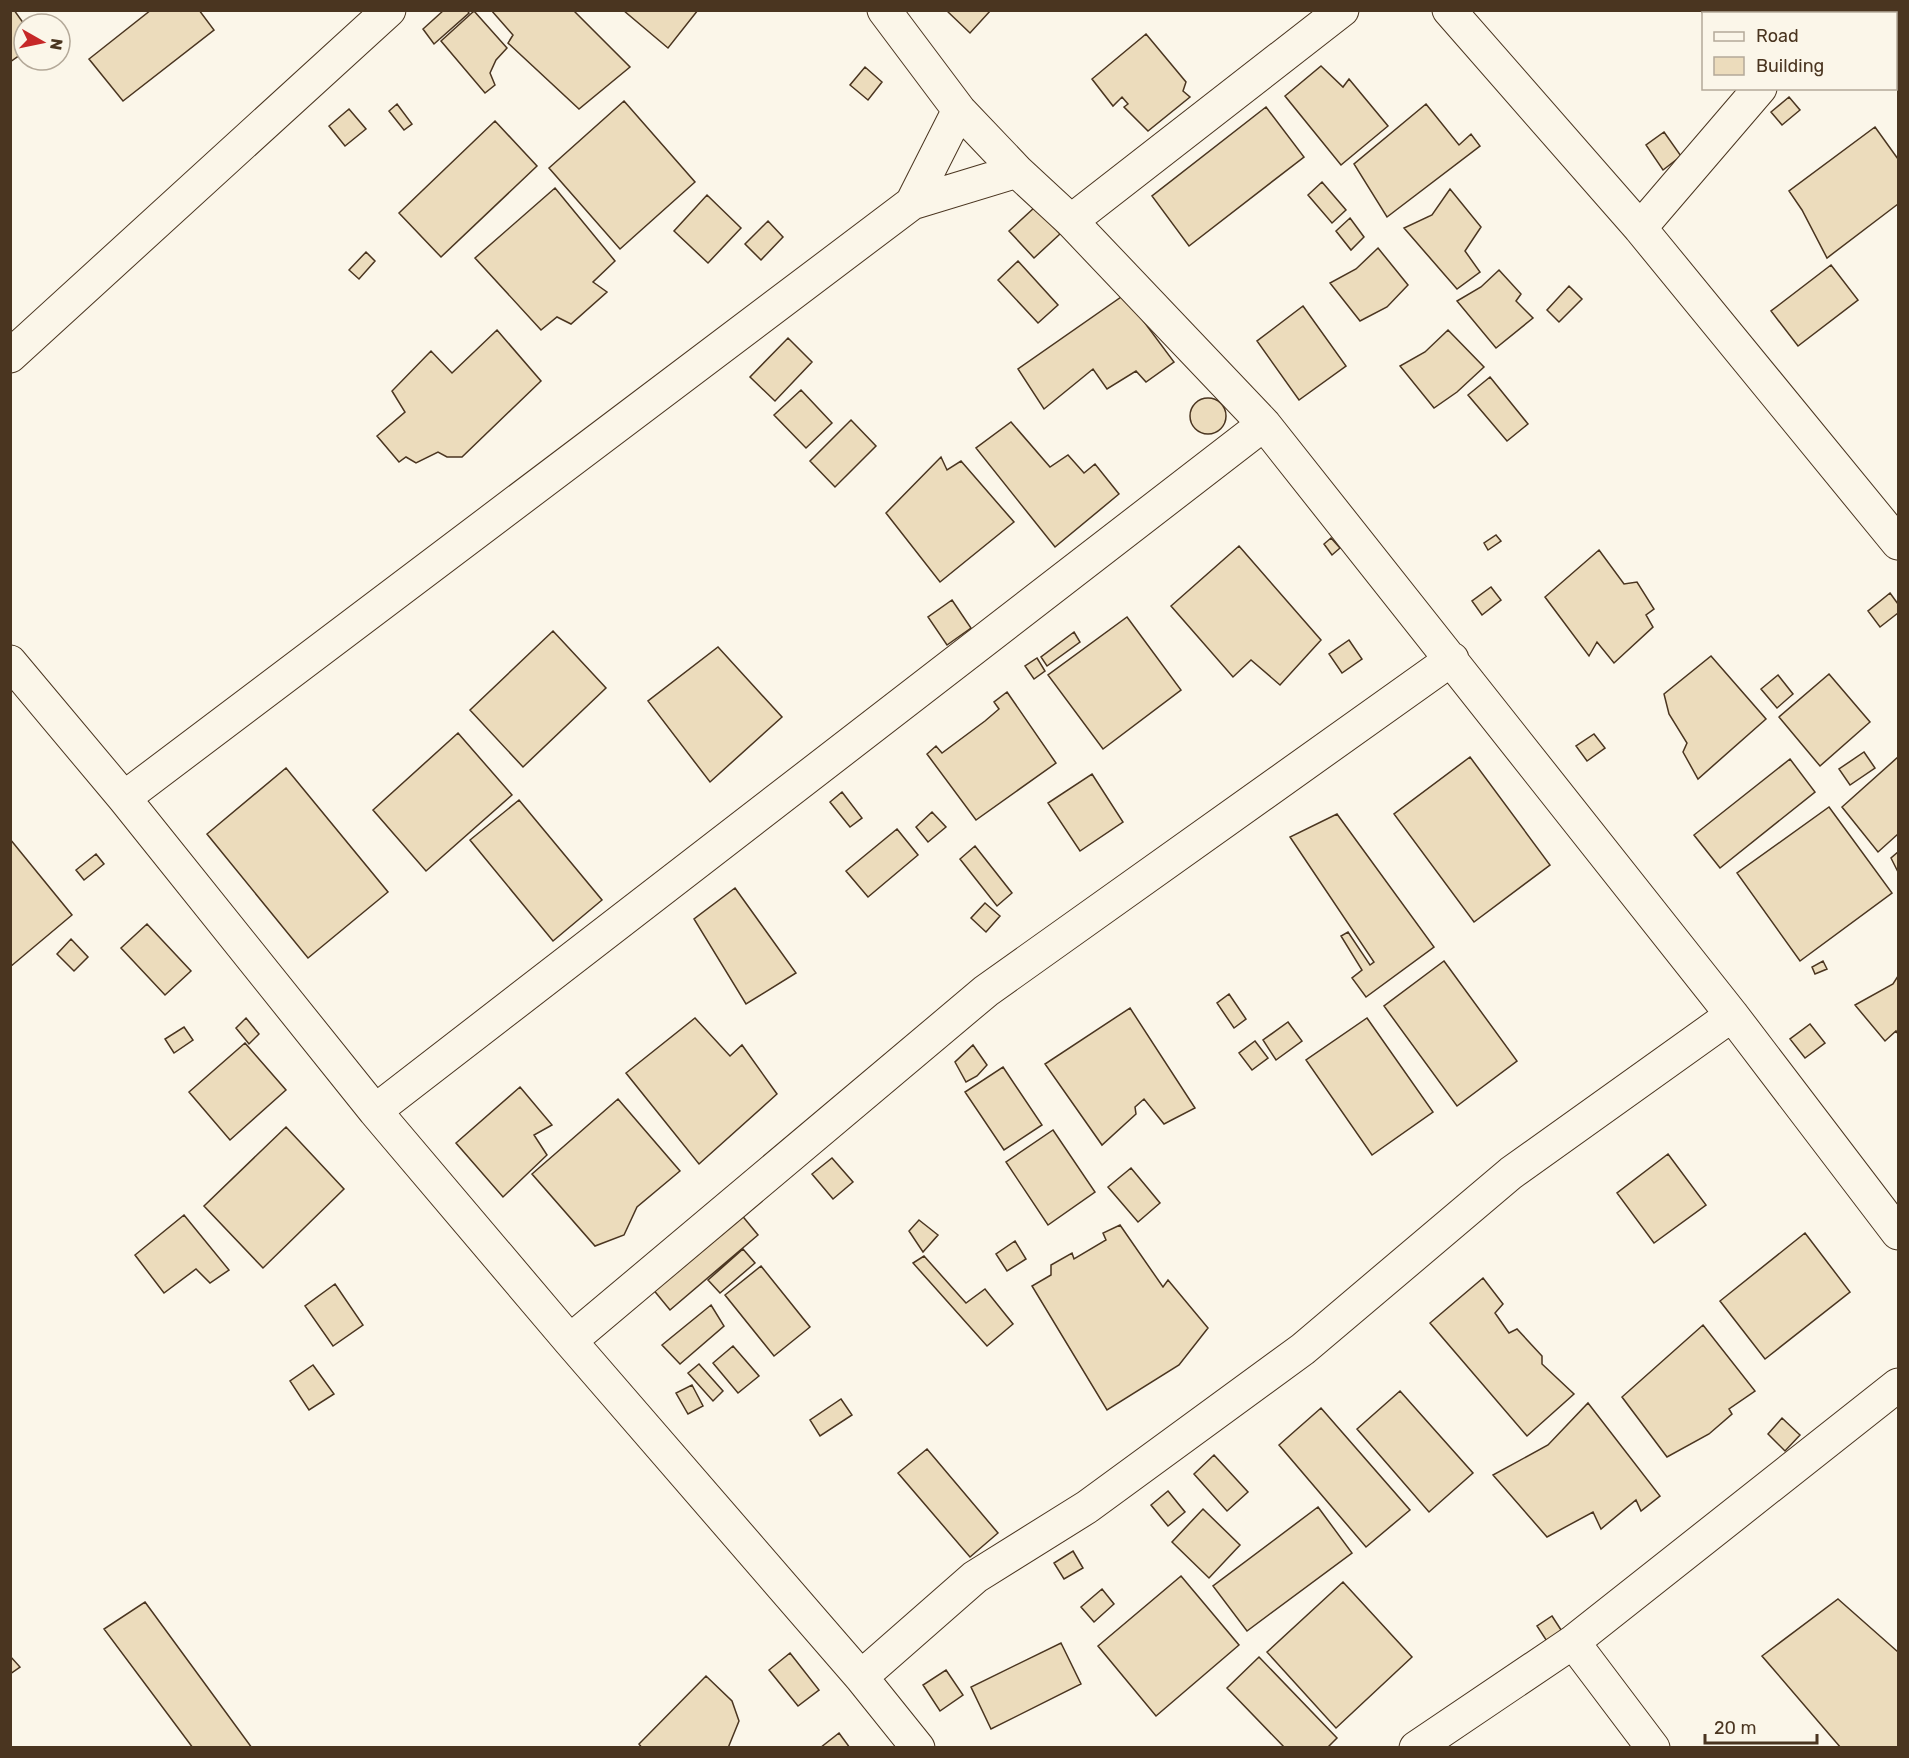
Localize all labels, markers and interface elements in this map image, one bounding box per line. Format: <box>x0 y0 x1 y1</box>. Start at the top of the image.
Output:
north arrow <box>12 12 72 72</box>
legend <box>1702 12 1897 90</box>
text: Road <box>1756 25 1799 47</box>
text: N <box>46 37 67 51</box>
text: Building <box>1756 55 1824 77</box>
scale bar <box>1705 1707 1818 1745</box>
text: 20 m <box>1714 1717 1756 1739</box>

